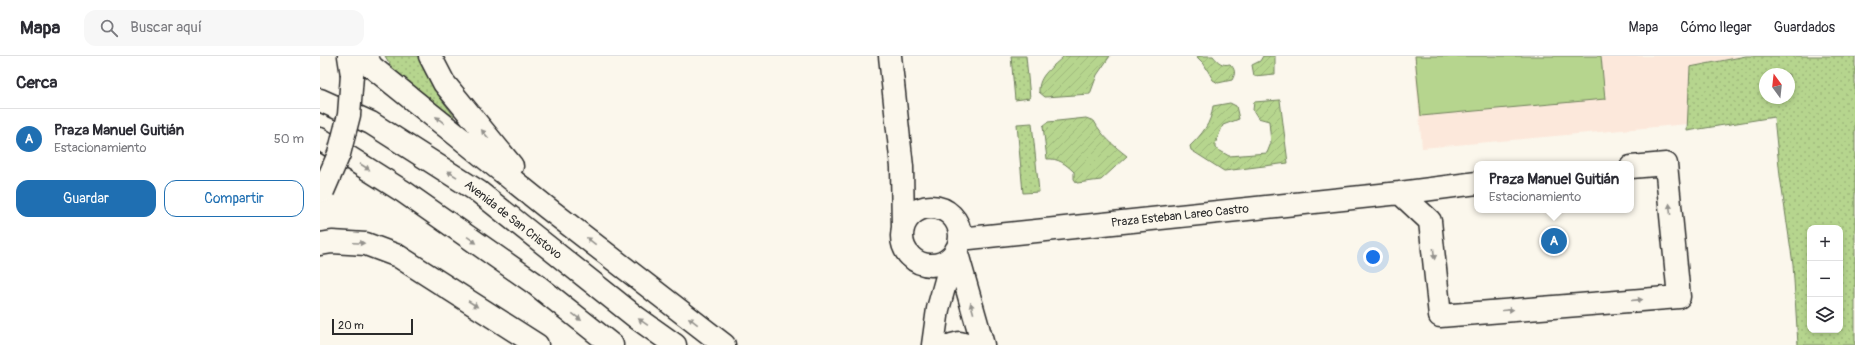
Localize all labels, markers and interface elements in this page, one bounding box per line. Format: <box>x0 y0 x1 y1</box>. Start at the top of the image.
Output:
search box <box>84 10 364 46</box>
text: Mapa <box>20 16 60 40</box>
icon: search <box>98 17 120 39</box>
text: Buscar aquí <box>130 18 202 37</box>
text: Mapa <box>1629 19 1658 36</box>
text: Cómo llegar <box>1680 19 1752 36</box>
text: Guardados <box>1774 19 1835 36</box>
north arrow <box>1759 68 1795 104</box>
text: Cerca <box>16 72 57 93</box>
one-way arrow <box>435 116 446 125</box>
text: Praza Manuel Guitián <box>54 121 184 140</box>
one-way arrow <box>481 129 490 140</box>
text: A <box>25 131 33 147</box>
text: 50 m <box>274 131 304 147</box>
text: Estacionamiento <box>54 140 146 156</box>
popup <box>1474 161 1634 213</box>
one-way arrow <box>359 163 371 170</box>
text: Praza Manuel Guitián <box>1489 170 1619 189</box>
one-way arrow <box>446 171 458 178</box>
street label: Avenida de San Cristovo <box>461 177 565 263</box>
button: Guardar <box>16 180 156 217</box>
button: Compartir <box>164 180 304 217</box>
text: Estacionamiento <box>1489 189 1581 205</box>
street label: Praza Esteban Lareo Castro <box>1110 201 1250 231</box>
one-way arrow <box>1667 203 1674 215</box>
map controls <box>1807 225 1843 333</box>
button: + <box>1807 225 1843 261</box>
pin: A <box>1541 226 1567 256</box>
one-way arrow <box>467 236 478 244</box>
one-way arrow <box>585 237 596 245</box>
one-way arrow <box>353 240 365 247</box>
your location <box>1363 247 1383 267</box>
one-way arrow <box>1431 248 1437 260</box>
button: − <box>1807 261 1843 297</box>
one-way arrow <box>1631 296 1643 303</box>
button: layers <box>1807 297 1843 333</box>
one-way arrow <box>467 300 478 307</box>
one-way arrow <box>969 301 975 313</box>
one-way arrow <box>1501 307 1514 314</box>
one-way arrow <box>571 313 582 322</box>
scale bar <box>332 317 413 336</box>
one-way arrow <box>688 317 698 325</box>
one-way arrow <box>638 318 649 326</box>
text: 20 m <box>338 319 364 332</box>

